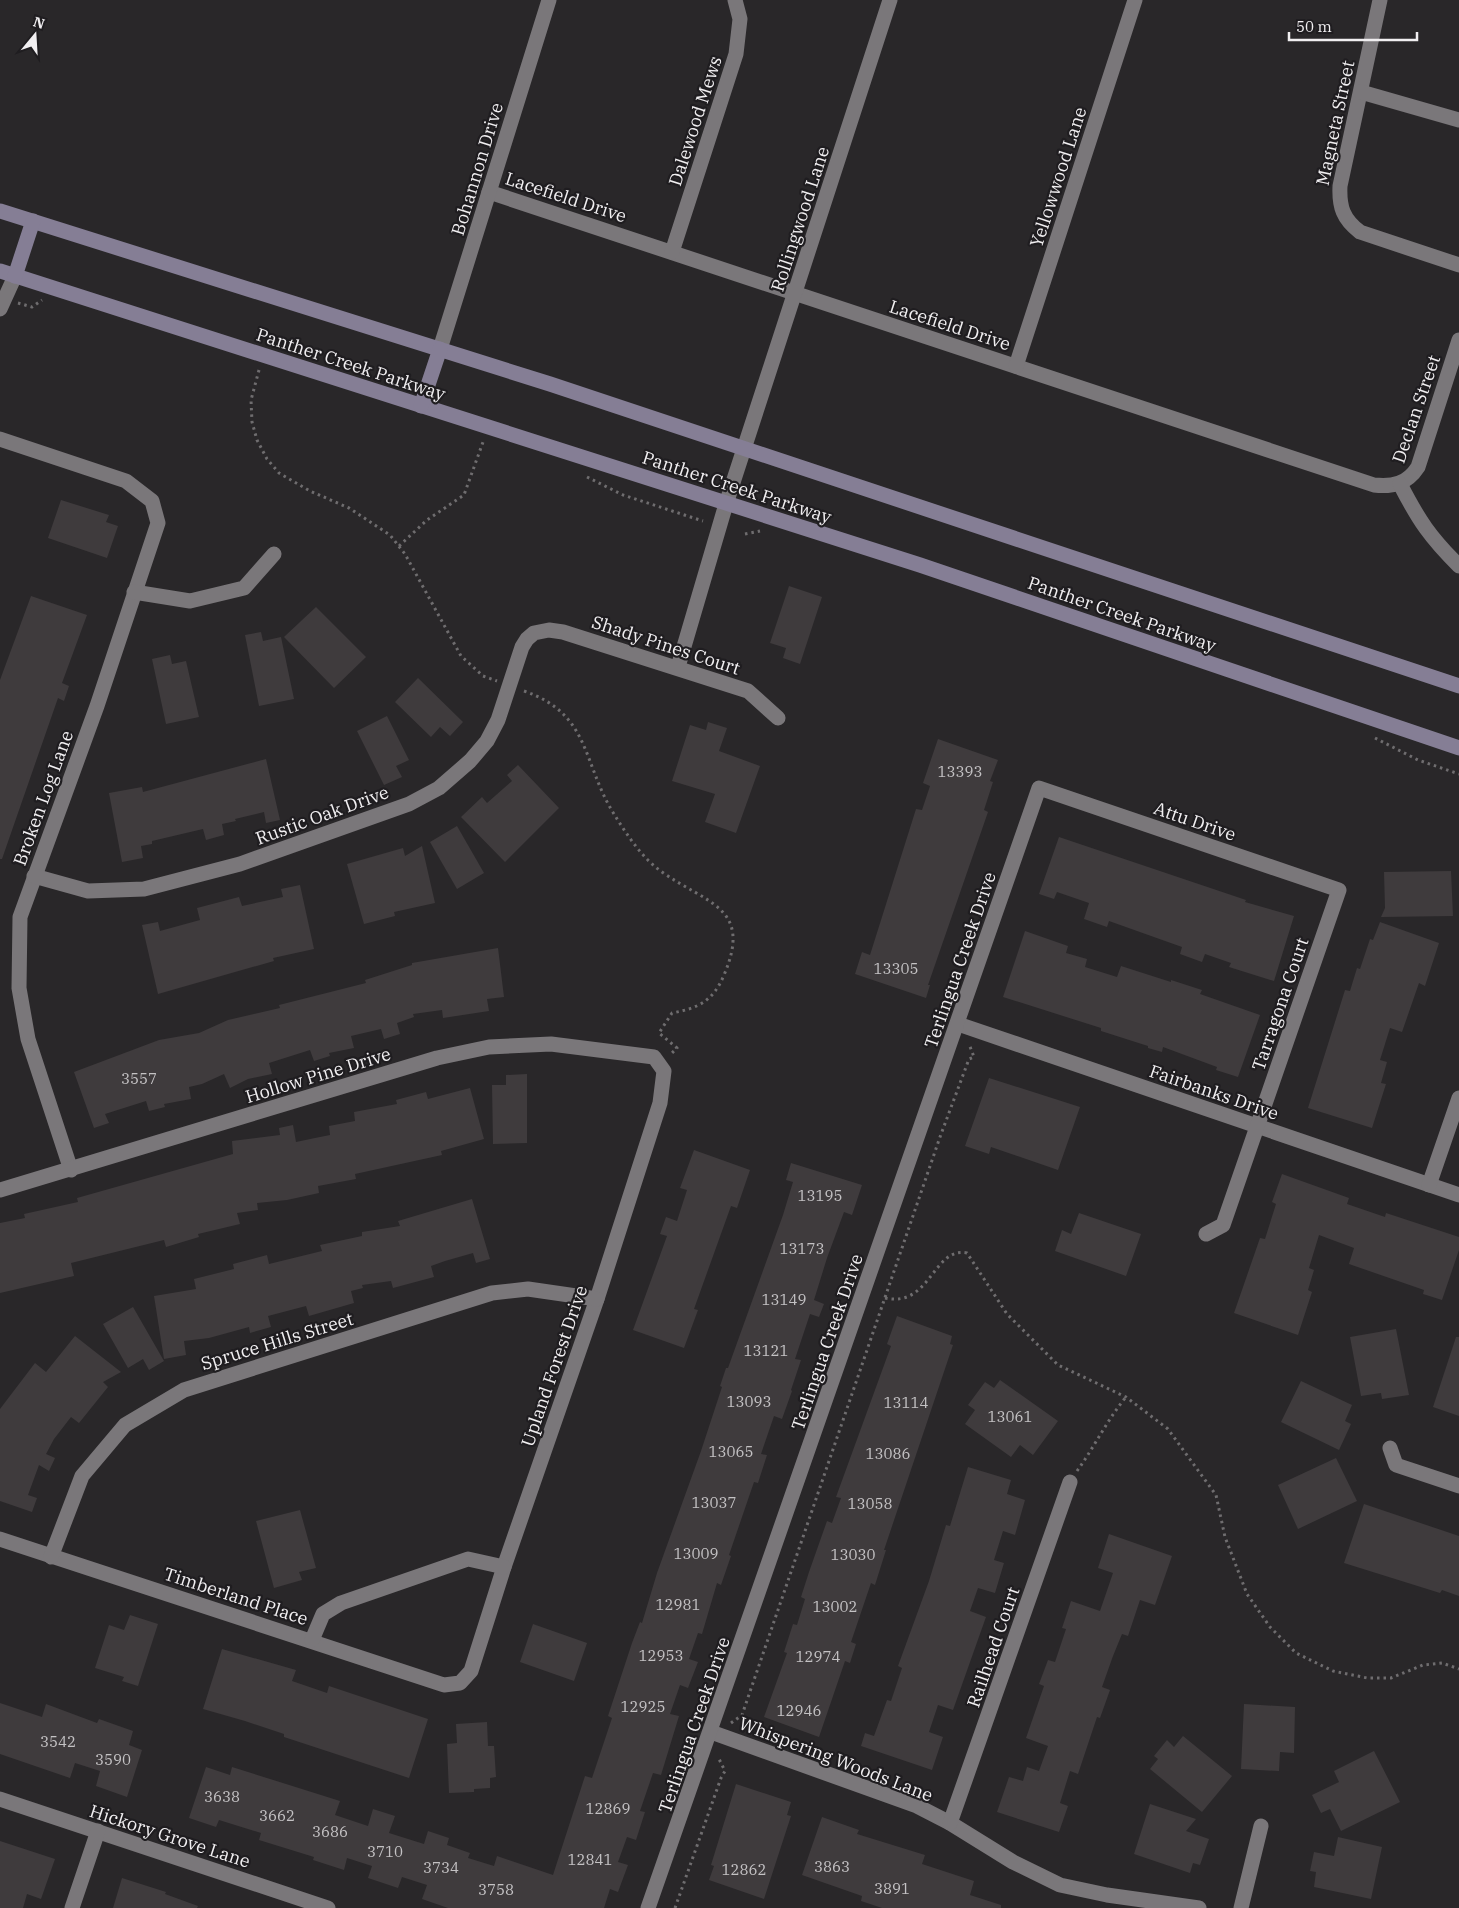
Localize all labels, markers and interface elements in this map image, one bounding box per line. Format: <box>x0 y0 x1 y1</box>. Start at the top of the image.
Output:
north arrow <box>10 10 60 60</box>
scale bar <box>1289 10 1416 42</box>
text: N <box>31 12 47 33</box>
text: 50 m <box>1296 17 1332 36</box>
street label: Dalewood Mews <box>663 53 727 189</box>
street label: Magneta Street <box>1311 58 1359 188</box>
street label: Bohannon Drive <box>446 100 508 238</box>
street label: Yellowwood Lane <box>1024 104 1092 250</box>
street label: Rollingwood Lane <box>766 144 834 294</box>
street label: Lacefield Drive <box>502 167 630 227</box>
street label: Lacefield Drive <box>886 295 1014 355</box>
street label: Panther Creek Parkway <box>254 323 449 406</box>
street label: Declan Street <box>1387 352 1445 466</box>
street label: Panther Creek Parkway <box>640 446 835 529</box>
street label: Panther Creek Parkway <box>1025 571 1219 657</box>
street label: Shady Pines Court <box>589 610 743 680</box>
street label: Broken Log Lane <box>8 727 78 869</box>
house number: 13393 <box>937 762 983 781</box>
street label: Rustic Oak Drive <box>252 780 392 850</box>
street label: Attu Drive <box>1151 796 1239 846</box>
street label: Terlingua Creek Drive <box>919 869 1001 1051</box>
street label: Tarragona Court <box>1246 934 1314 1074</box>
house number: 13305 <box>873 959 919 978</box>
street label: Hollow Pine Drive <box>242 1042 394 1108</box>
street label: Fairbanks Drive <box>1146 1059 1282 1125</box>
house number: 3557 <box>121 1069 157 1088</box>
house number: 13195 <box>797 1186 843 1205</box>
house number: 13173 <box>779 1239 825 1258</box>
street label: Terlingua Creek Drive <box>786 1251 868 1433</box>
street label: Upland Forest Drive <box>516 1282 592 1450</box>
house number: 13149 <box>761 1290 807 1309</box>
street label: Spruce Hills Street <box>198 1307 356 1375</box>
house number: 13121 <box>743 1341 789 1360</box>
house number: 13093 <box>726 1392 772 1411</box>
house number: 13114 <box>883 1393 929 1412</box>
house number: 13061 <box>987 1407 1033 1426</box>
house number: 13065 <box>708 1442 754 1461</box>
house number: 13086 <box>865 1444 911 1463</box>
house number: 13037 <box>691 1493 737 1512</box>
house number: 13058 <box>847 1494 893 1513</box>
house number: 13009 <box>673 1544 719 1563</box>
house number: 13030 <box>830 1545 876 1564</box>
street label: Timberland Place <box>161 1562 311 1630</box>
street label: Railhead Court <box>962 1584 1024 1710</box>
house number: 12981 <box>655 1595 701 1614</box>
house number: 13002 <box>812 1597 858 1616</box>
street label: Terlingua Creek Drive <box>653 1634 735 1816</box>
house number: 12953 <box>638 1646 684 1665</box>
house number: 12974 <box>795 1647 841 1666</box>
house number: 12925 <box>620 1697 666 1716</box>
house number: 12946 <box>776 1701 822 1720</box>
street label: Whispering Woods Lane <box>736 1711 936 1807</box>
house number: 3542 <box>40 1732 76 1751</box>
house number: 3590 <box>95 1750 131 1769</box>
house number: 3638 <box>204 1787 240 1806</box>
street label: Hickory Grove Lane <box>87 1799 253 1873</box>
house number: 12869 <box>585 1799 631 1818</box>
house number: 3662 <box>259 1806 295 1825</box>
house number: 3686 <box>312 1822 348 1841</box>
house number: 3710 <box>367 1842 403 1861</box>
house number: 12841 <box>567 1850 613 1869</box>
house number: 3863 <box>814 1857 850 1876</box>
house number: 3734 <box>423 1858 459 1877</box>
house number: 12862 <box>721 1860 767 1879</box>
house number: 3891 <box>874 1879 910 1898</box>
house number: 3758 <box>478 1880 514 1899</box>

